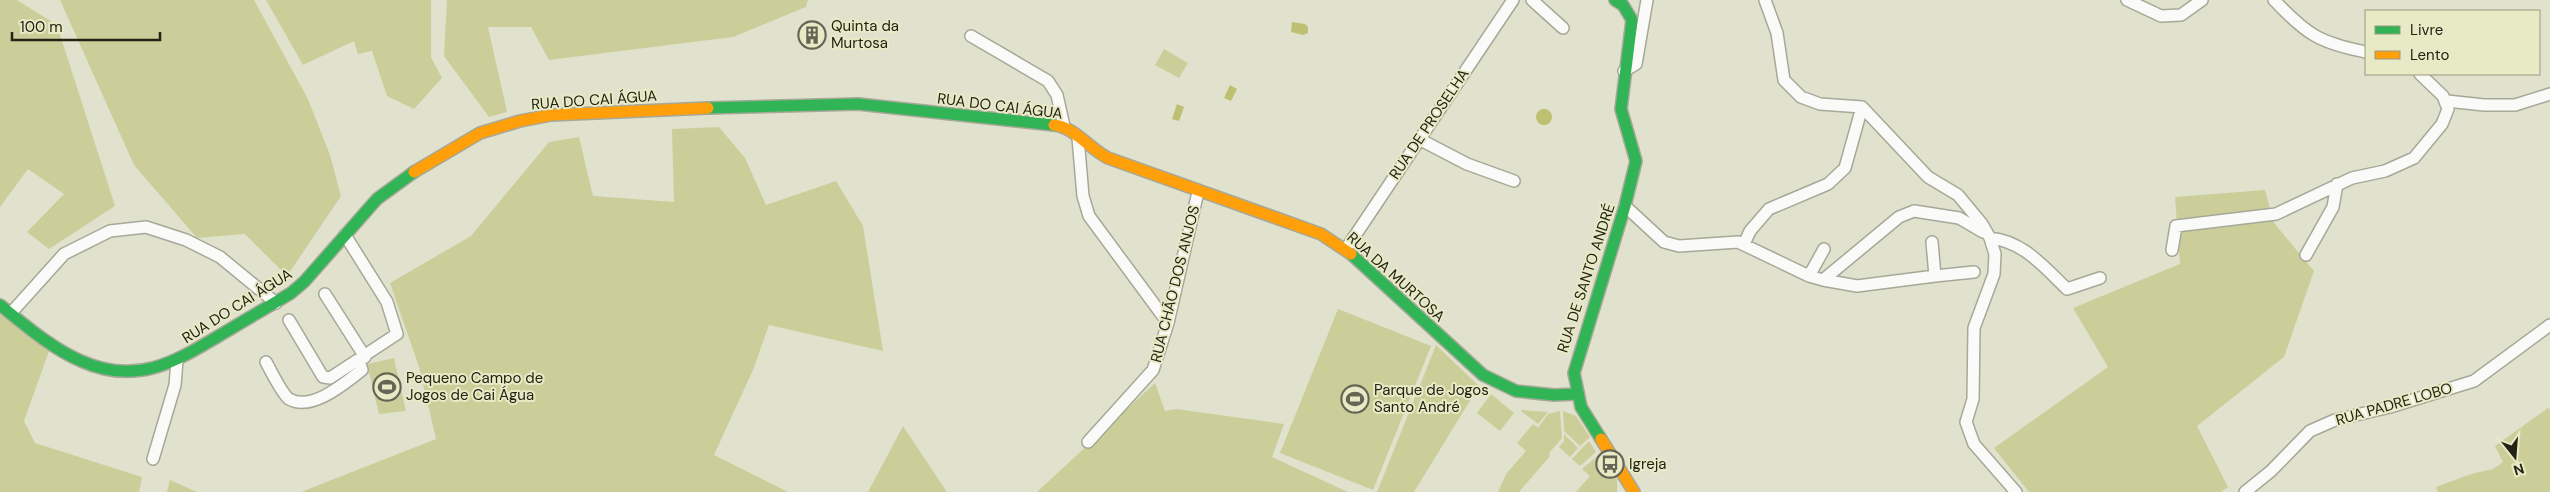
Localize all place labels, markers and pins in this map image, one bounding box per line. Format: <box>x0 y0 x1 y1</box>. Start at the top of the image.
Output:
place label: Quinta da Murtosa <box>831 16 899 53</box>
building icon: Quinta da Murtosa <box>797 20 827 50</box>
place label: Pequeno Campo de Jogos de Cai Água <box>406 368 543 405</box>
sports icon: Pequeno Campo de Jogos de Cai Água <box>372 372 402 402</box>
place label: Parque de Jogos Santo André <box>1374 380 1489 417</box>
sports icon: Parque de Jogos Santo André <box>1340 384 1370 414</box>
bus stop icon: Igreja <box>1595 449 1625 479</box>
place label: Igreja <box>1629 454 1666 474</box>

